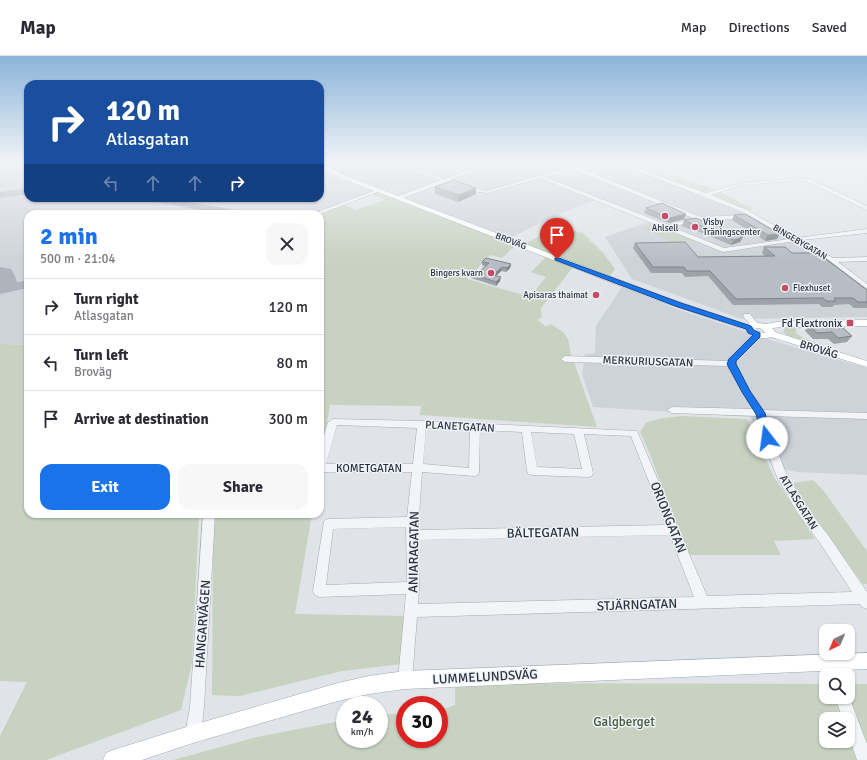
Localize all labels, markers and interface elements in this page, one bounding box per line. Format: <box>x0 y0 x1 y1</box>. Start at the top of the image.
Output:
text: Map <box>20 16 56 40</box>
text: Map <box>681 19 707 36</box>
text: Directions <box>729 19 790 36</box>
text: Saved <box>812 19 847 36</box>
text: 120 m <box>106 94 180 128</box>
icon: right <box>40 96 92 148</box>
text: Atlasgatan <box>106 128 189 150</box>
icon: left <box>100 172 122 194</box>
icon: ahead <box>142 172 164 194</box>
icon: ahead <box>184 172 206 194</box>
icon: right <box>226 172 248 194</box>
marker: Ahlsell <box>660 211 670 221</box>
place label: Visby Träningscenter <box>703 217 761 238</box>
pin <box>540 218 574 259</box>
text: 2 min <box>40 221 98 251</box>
marker: Visby Träningscenter <box>690 222 700 232</box>
street label: BINGEBYGATAN <box>771 222 829 262</box>
button: close <box>266 223 308 265</box>
place label: Ahlsell <box>652 223 679 234</box>
icon: arrive <box>546 224 568 246</box>
street label: BROVÄG <box>494 230 528 252</box>
text: 500 m · 21:04 <box>40 251 116 267</box>
place label: Bingers kvarn <box>430 268 483 279</box>
marker: Bingers kvarn <box>486 268 496 278</box>
marker: Flexhuset <box>780 283 790 293</box>
place label: Flexhuset <box>793 283 830 294</box>
text: Turn right <box>74 290 139 308</box>
place label: Apisaras thaimat <box>523 290 588 301</box>
marker: Apisaras thaimat <box>591 290 601 300</box>
icon: right <box>40 296 62 318</box>
text: 120 m <box>268 298 308 316</box>
text: Atlasgatan <box>74 308 134 324</box>
place label: Fd Flextronix <box>781 317 842 330</box>
marker: Fd Flextronix <box>845 318 855 328</box>
street label: BROVÄG <box>798 337 840 361</box>
text: Turn left <box>74 346 128 364</box>
icon: left <box>40 352 62 374</box>
street label: MERKURIUSGATAN <box>602 353 694 370</box>
text: 80 m <box>277 354 308 372</box>
text: Broväg <box>74 364 112 380</box>
icon: arrive <box>40 408 62 430</box>
text: Arrive at destination <box>74 410 209 428</box>
text: 300 m <box>268 410 308 428</box>
position arrow <box>746 417 788 459</box>
street label: PLANETGATAN <box>425 418 495 435</box>
street label: KOMETGATAN <box>336 462 402 475</box>
button: Exit <box>40 464 170 510</box>
button: Share <box>178 464 308 510</box>
street label: ATLASGATAN <box>777 473 821 532</box>
street label: ORIONGATAN <box>647 479 690 555</box>
street label: ANIARAGATAN <box>405 511 423 593</box>
street label: BÄLTEGATAN <box>506 523 580 542</box>
street label: HANGARVÄGEN <box>191 579 214 669</box>
street label: STJÄRNGATAN <box>597 595 677 614</box>
north arrow <box>819 624 855 660</box>
map controls <box>819 624 855 748</box>
street label: LUMMELUNDSVÄG <box>432 665 538 688</box>
button: search <box>819 668 855 704</box>
speed limit sign: 30 <box>396 696 448 748</box>
text: 24 <box>351 704 373 729</box>
button: layers <box>819 712 855 748</box>
park label: Galgberget <box>593 714 655 730</box>
text: km/h <box>351 726 373 738</box>

